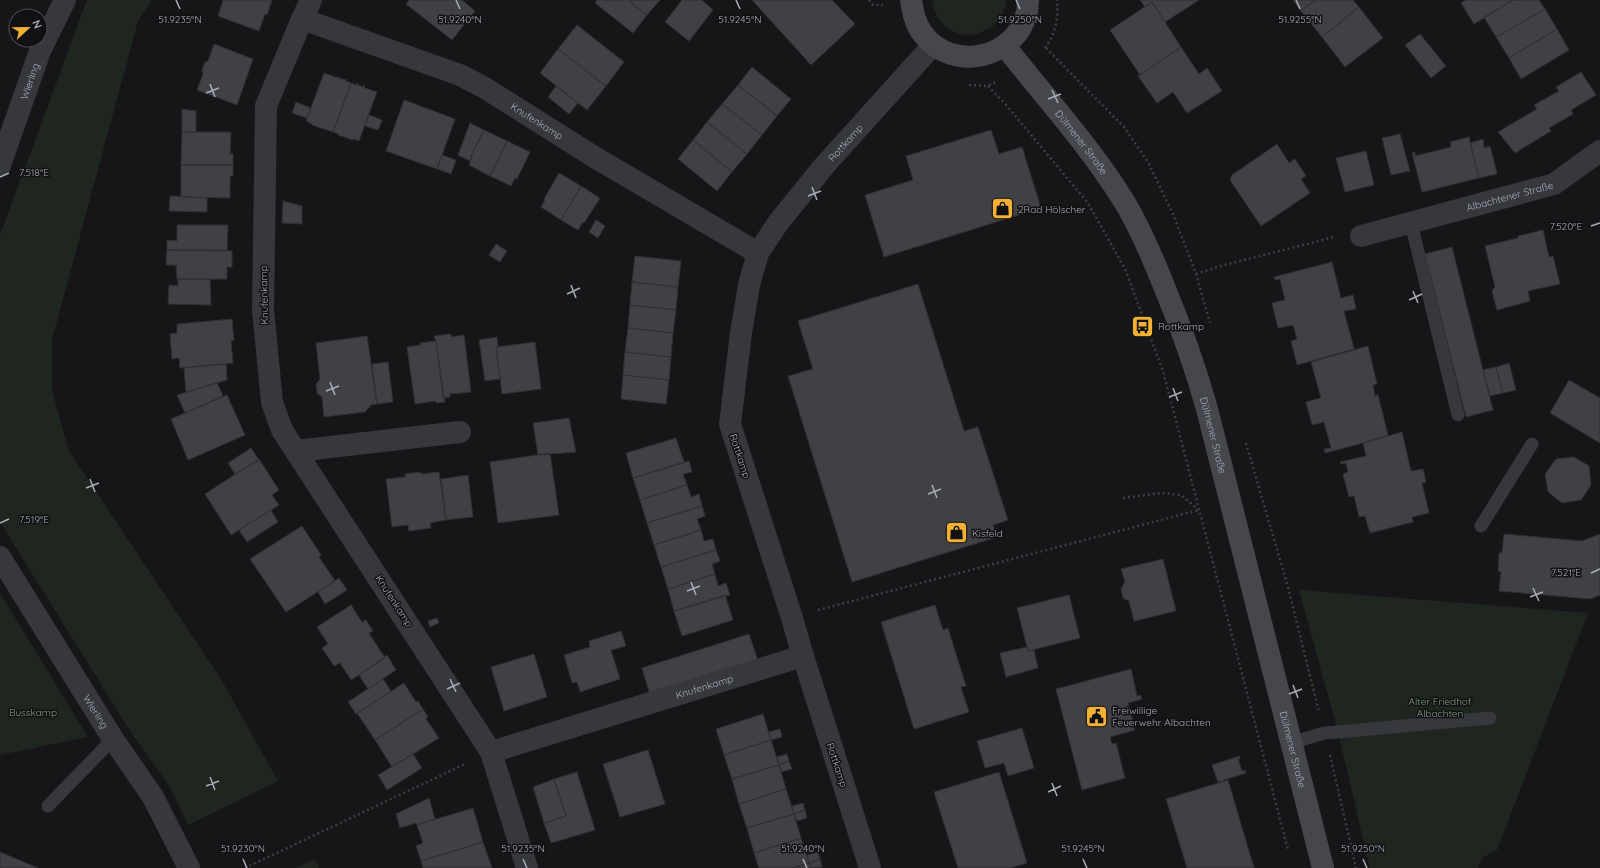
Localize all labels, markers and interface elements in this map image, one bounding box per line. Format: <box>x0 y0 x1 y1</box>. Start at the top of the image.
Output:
north arrow <box>8 8 48 48</box>
text: 51.9235°N <box>158 13 202 26</box>
text: 51.9240°N <box>438 13 482 26</box>
text: 51.9245°N <box>718 13 762 26</box>
text: 51.9250°N <box>998 13 1042 26</box>
text: 51.9255°N <box>1278 13 1322 26</box>
text: N <box>29 18 45 31</box>
street label: Wierling <box>17 61 42 101</box>
street label: Knufenkamp <box>508 99 566 142</box>
street label: Dülmener Straße <box>1053 107 1111 177</box>
street label: Rottkamp <box>825 121 865 164</box>
text: 7.518°E <box>19 166 49 179</box>
street label: Albachtener Straße <box>1465 178 1555 214</box>
shop icon: 2Rad Hölscher <box>989 196 1015 222</box>
place label: 2Rad Hölscher <box>1018 203 1086 216</box>
text: 7.520°E <box>1550 220 1582 233</box>
street label: Knufenkamp <box>257 265 271 325</box>
bus stop icon: Rottkamp <box>1130 313 1156 339</box>
place label: Rottkamp <box>1158 320 1204 333</box>
street label: Dülmener Straße <box>1197 395 1230 475</box>
street label: Rottkamp <box>727 432 753 480</box>
text: 7.519°E <box>19 513 49 526</box>
shop icon: Kisfeld <box>943 520 969 546</box>
place label: Kisfeld <box>972 527 1003 540</box>
text: 7.521°E <box>1551 566 1581 579</box>
street label: Knufenkamp <box>372 573 416 629</box>
street label: Knufenkamp <box>674 671 734 701</box>
street label: Wierling <box>81 692 111 731</box>
park label: Alter Friedhof Albachten <box>1409 695 1472 720</box>
public building icon: Freiwillige Feuerwehr Albachten <box>1084 703 1110 729</box>
place label: Freiwillige Feuerwehr Albachten <box>1112 704 1211 729</box>
park label: Busskamp <box>9 706 57 719</box>
street label: Dülmener Straße <box>1277 710 1309 789</box>
street label: Rottkamp <box>824 741 850 789</box>
text: 51.9230°N <box>221 842 265 855</box>
text: 51.9235°N <box>501 842 545 855</box>
text: 51.9240°N <box>781 842 825 855</box>
text: 51.9245°N <box>1061 842 1105 855</box>
text: 51.9250°N <box>1341 842 1385 855</box>

